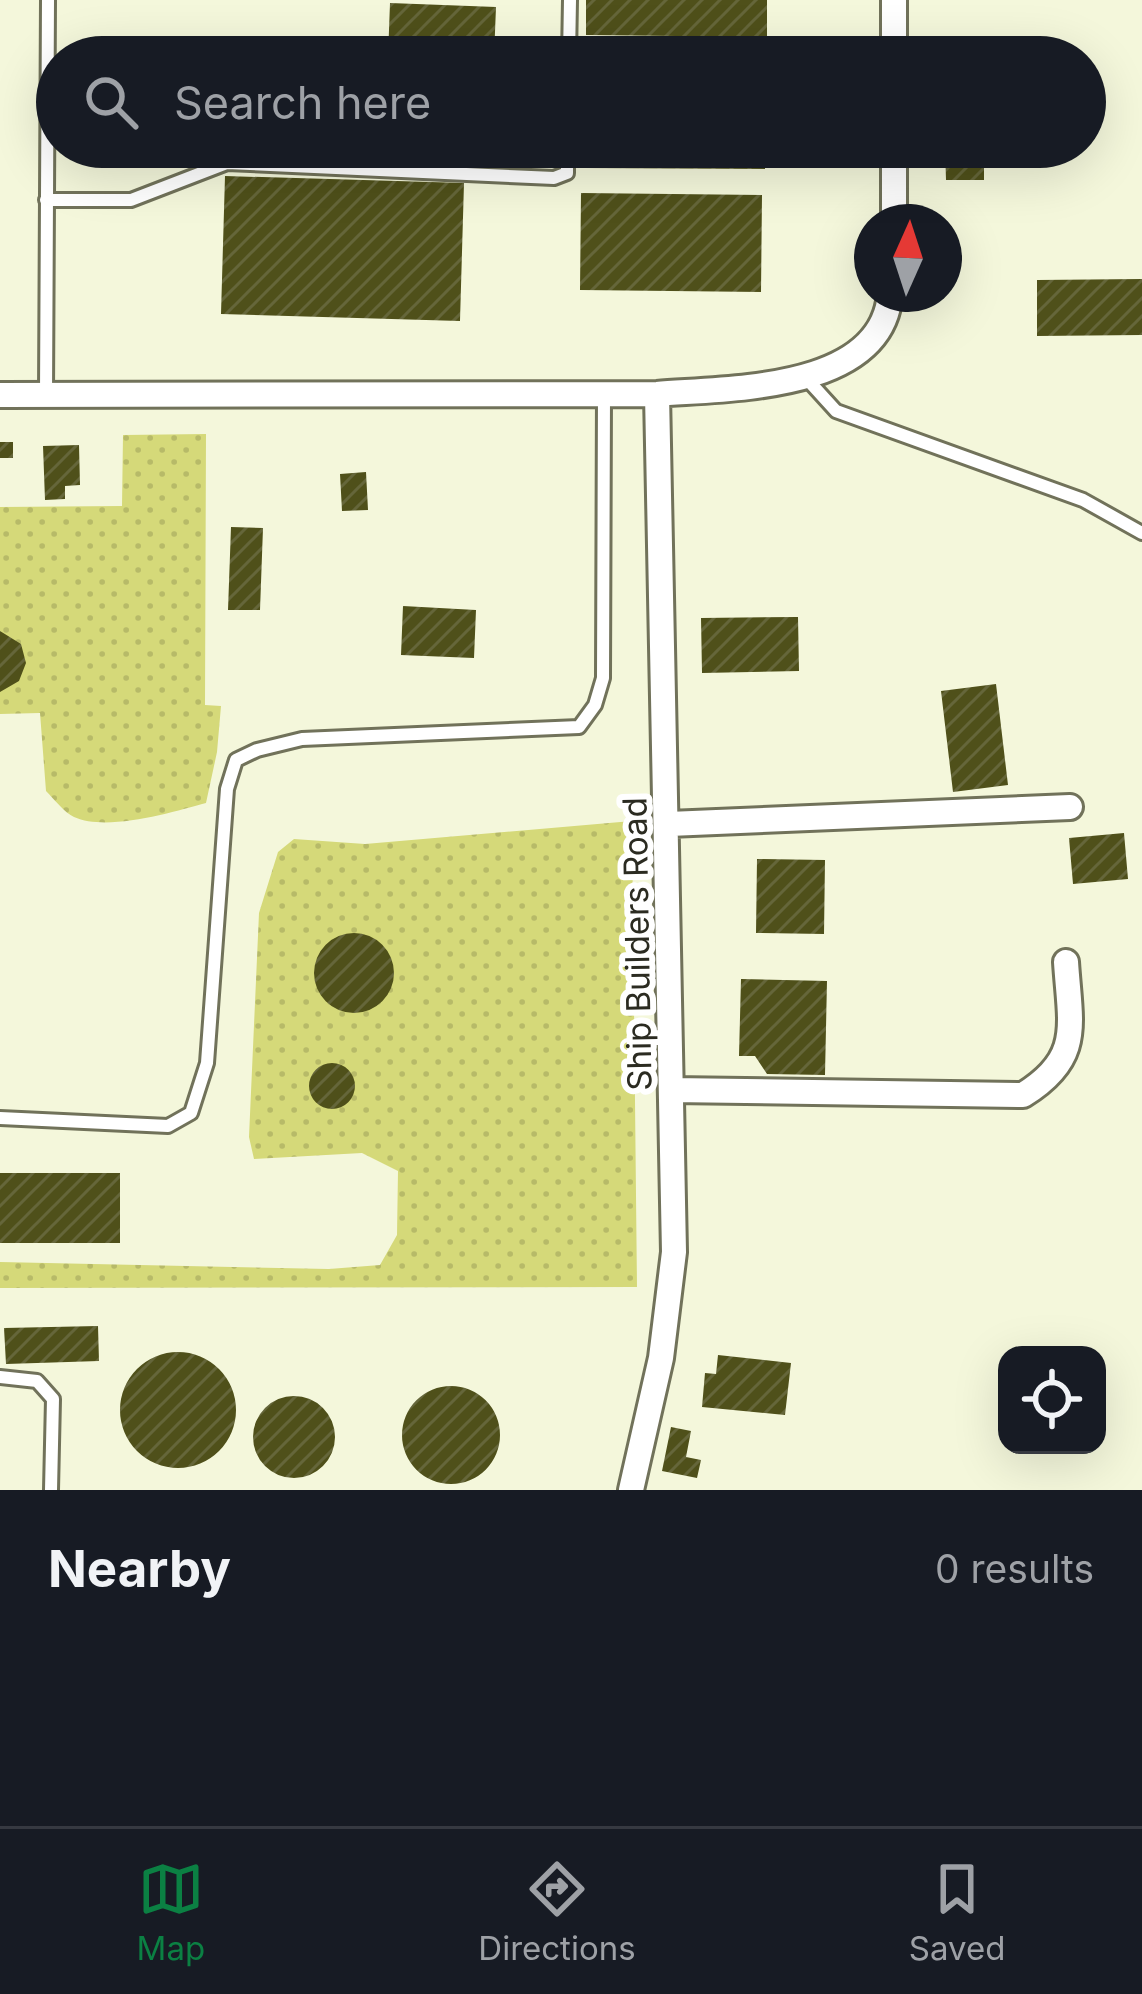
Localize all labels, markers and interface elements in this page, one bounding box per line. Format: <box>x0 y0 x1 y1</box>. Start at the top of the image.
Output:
search box <box>36 36 1106 168</box>
icon: search <box>78 69 144 135</box>
text: Search here <box>174 75 431 130</box>
north arrow <box>854 204 962 312</box>
street label: Ship Builders Road <box>614 797 660 1091</box>
map controls <box>998 1346 1106 1454</box>
button: locate <box>998 1346 1106 1454</box>
text: Nearby <box>48 1538 231 1599</box>
text: 0 results <box>935 1545 1094 1592</box>
tab: Map <box>137 1856 205 1968</box>
tab: Directions <box>478 1856 636 1968</box>
tab: Saved <box>909 1856 1005 1968</box>

